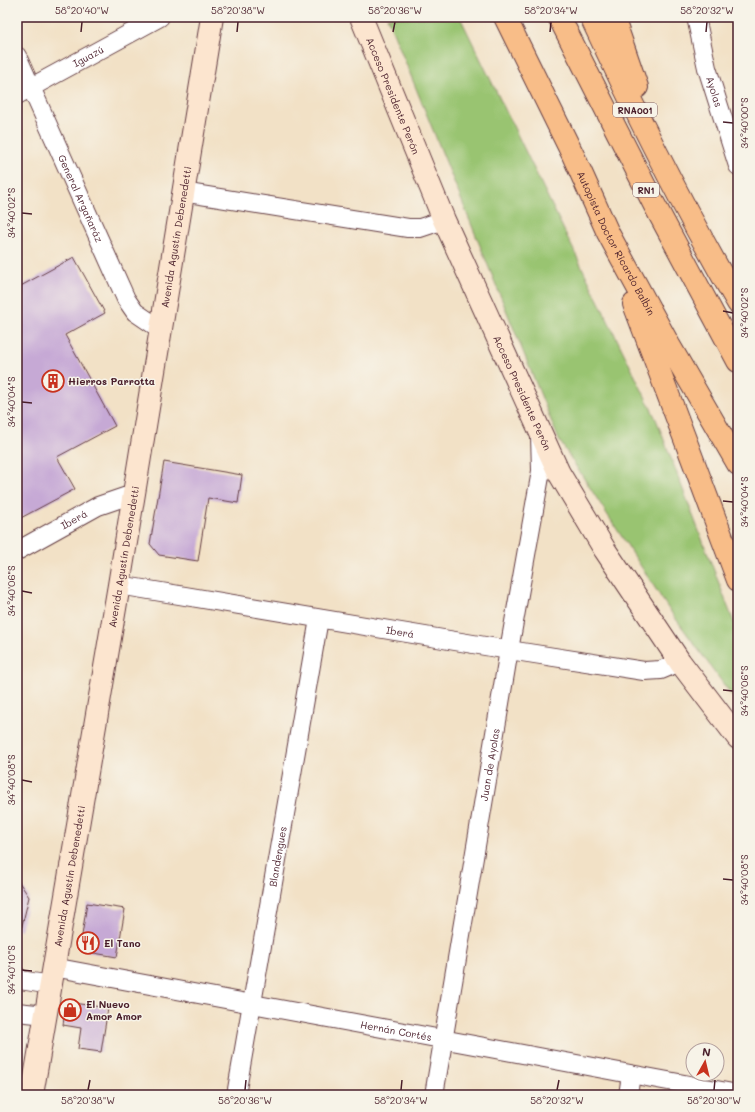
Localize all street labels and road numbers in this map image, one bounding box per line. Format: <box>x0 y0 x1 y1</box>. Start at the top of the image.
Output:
street label: Acceso Presidente Perón <box>363 35 423 156</box>
street label: Iguazú <box>70 42 106 70</box>
street label: Ayolas <box>703 74 726 109</box>
road number: RNA001 <box>613 103 657 117</box>
street label: General Argañaráz <box>55 152 107 245</box>
street label: Avenida Agustín Debenedetti <box>158 165 194 309</box>
street label: Autopista Doctor Ricardo Balbín <box>574 169 659 318</box>
road number: RN1 <box>633 183 659 197</box>
street label: Acceso Presidente Perón <box>490 333 555 452</box>
street label: Avenida Agustín Debenedetti <box>105 485 142 628</box>
street label: Iberá <box>58 506 90 532</box>
street label: Iberá <box>385 623 415 641</box>
street label: Juan de Ayolas <box>477 727 503 802</box>
street label: Avenida Agustín Debenedetti <box>50 804 88 948</box>
street label: Blandengues <box>265 825 290 888</box>
street label: Hernán Cortés <box>359 1017 433 1044</box>

